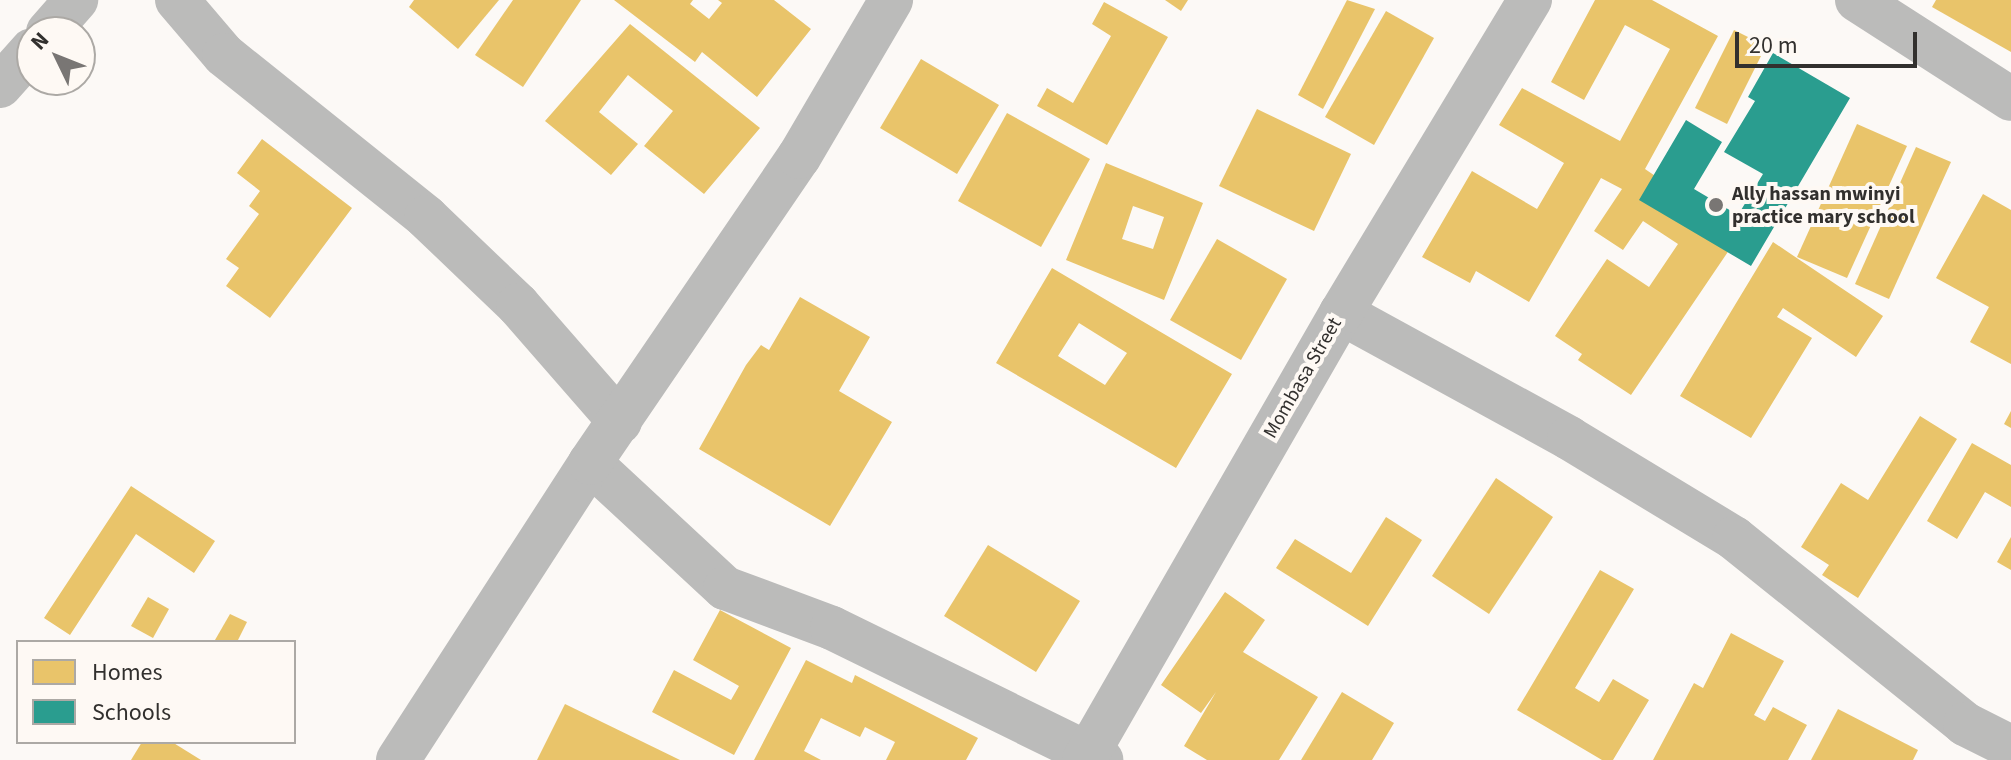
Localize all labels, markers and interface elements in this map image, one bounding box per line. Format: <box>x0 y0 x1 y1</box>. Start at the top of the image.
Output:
north arrow <box>16 16 96 96</box>
scale bar <box>1739 16 1921 66</box>
text: N <box>23 25 57 57</box>
text: 20 m <box>1749 28 1798 63</box>
place label: Ally hassan mwinyi practice mary school <box>1732 182 1915 229</box>
marker: Ally hassan mwinyi practice mary school <box>1707 196 1725 214</box>
street label: Mombasa Street <box>1259 313 1347 443</box>
legend <box>16 640 296 744</box>
text: Homes <box>92 655 163 690</box>
text: Schools <box>92 695 171 730</box>

